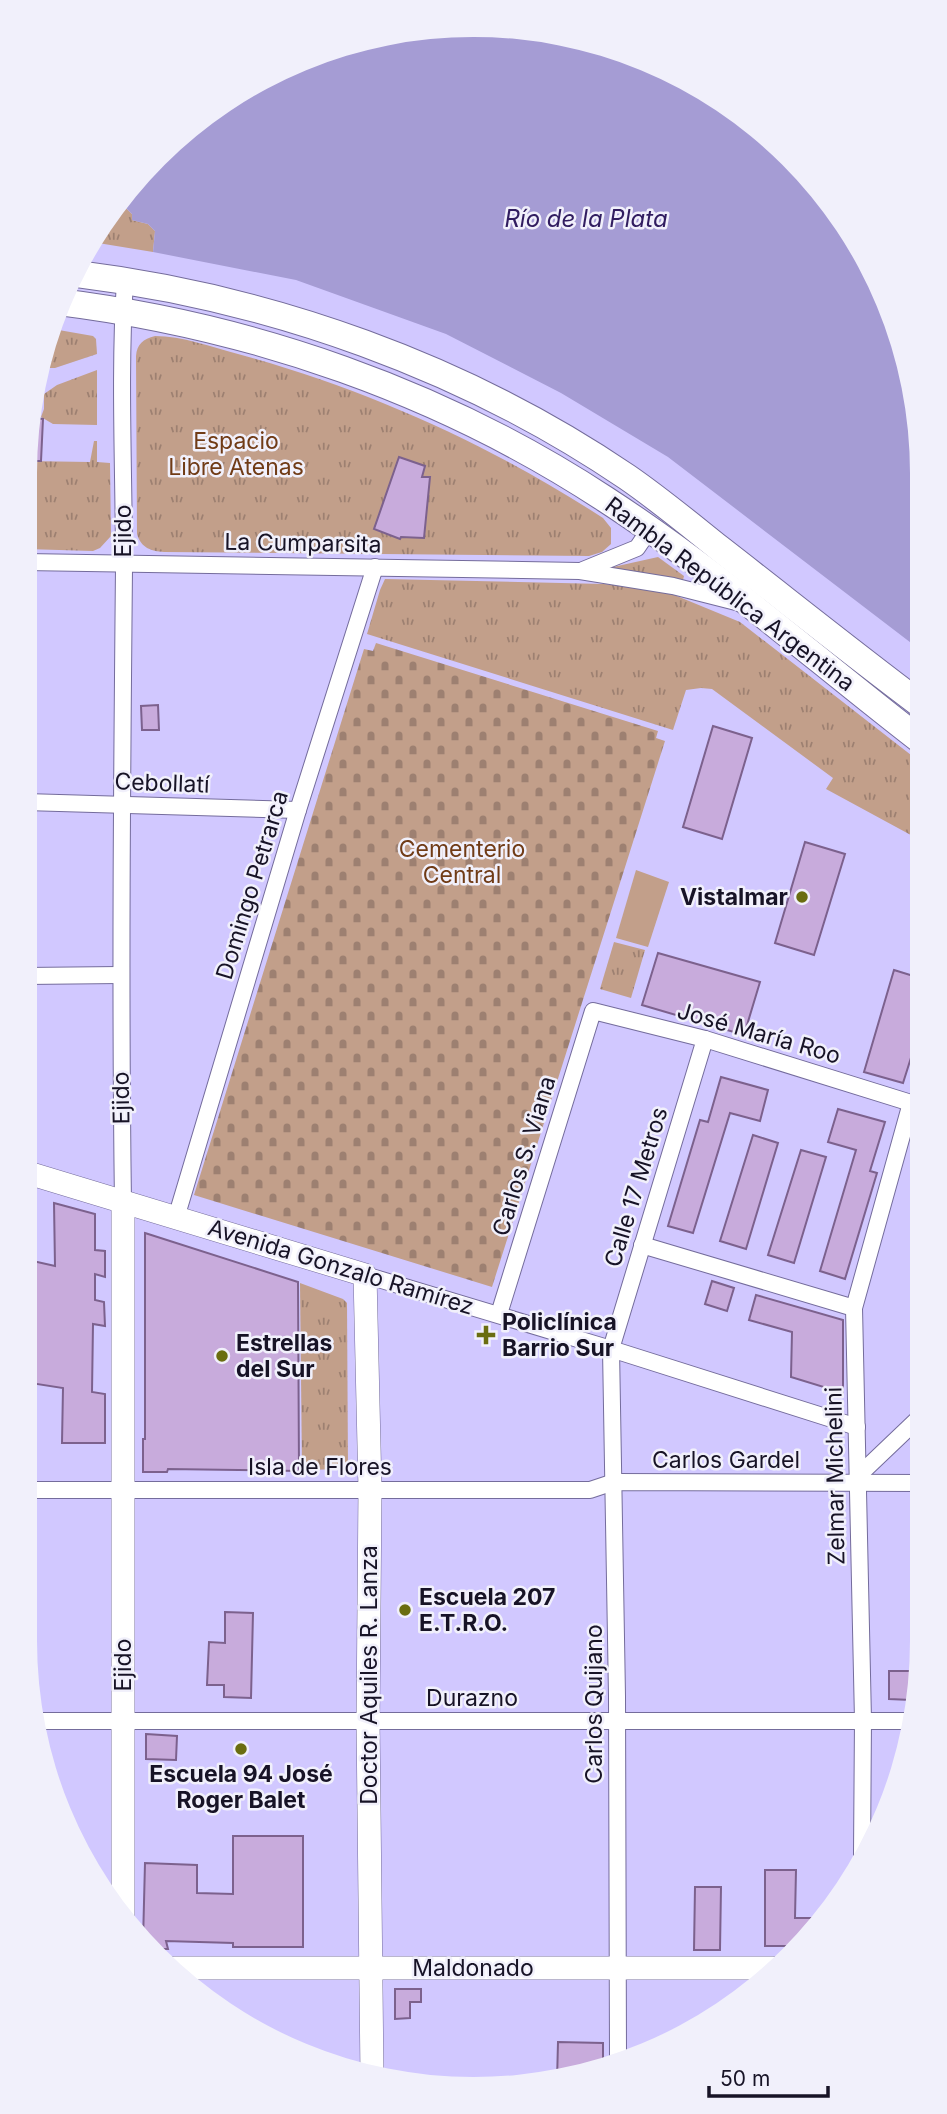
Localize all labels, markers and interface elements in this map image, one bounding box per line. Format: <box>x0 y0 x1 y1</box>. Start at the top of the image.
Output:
water label: Río de la Plata <box>504 204 668 233</box>
park label: Espacio Libre Atenas <box>168 427 304 481</box>
street label: Rambla República Argentina <box>600 491 860 697</box>
street label: Ejido <box>109 505 137 557</box>
street label: La Cumparsita <box>224 528 382 558</box>
street label: Cebollatí <box>114 767 211 799</box>
street label: Domingo Petrarca <box>210 787 294 983</box>
park label: Cementerio Central <box>399 835 525 889</box>
place label: Vistalmar <box>680 883 788 911</box>
marker: Vistalmar <box>794 889 810 905</box>
street label: José María Roo <box>674 996 844 1070</box>
street label: Ejido <box>107 1071 135 1125</box>
street label: Carlos S. Viana <box>486 1073 562 1239</box>
street label: Calle 17 Metros <box>598 1104 674 1270</box>
street label: Avenida Gonzalo Ramírez <box>205 1213 477 1321</box>
place label: Policlínica Barrio Sur <box>502 1308 617 1362</box>
marker: Policlínica Barrio Sur <box>476 1325 496 1345</box>
place label: Estrellas del Sur <box>236 1329 333 1383</box>
marker: Estrellas del Sur <box>214 1348 230 1364</box>
street label: Zelmar Michelini <box>819 1387 851 1565</box>
street label: Carlos Gardel <box>652 1446 800 1474</box>
street label: Isla de Flores <box>248 1453 392 1481</box>
street label: Doctor Aquiles R. Lanza <box>355 1545 383 1805</box>
place label: Escuela 207 E.T.R.O. <box>419 1583 555 1637</box>
marker: Escuela 207 E.T.R.O. <box>397 1602 413 1618</box>
street label: Carlos Quijano <box>580 1624 608 1784</box>
street label: Ejido <box>109 1639 137 1691</box>
street label: Durazno <box>426 1684 518 1712</box>
marker: Escuela 94 José Roger Balet <box>233 1741 249 1757</box>
place label: Escuela 94 José Roger Balet <box>149 1760 333 1814</box>
street label: Maldonado <box>412 1954 534 1982</box>
scale bar <box>709 2054 828 2098</box>
text: 50 m <box>720 2066 770 2091</box>

